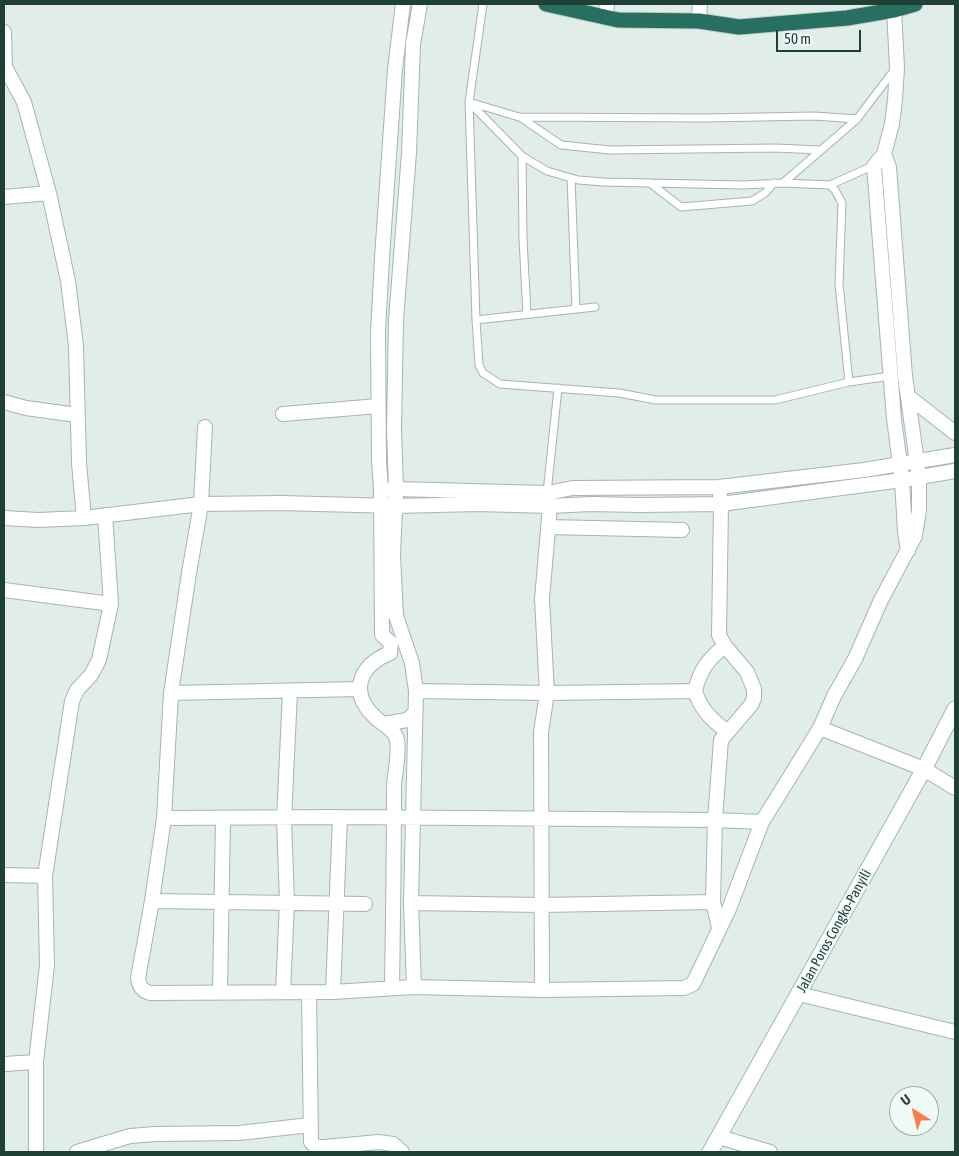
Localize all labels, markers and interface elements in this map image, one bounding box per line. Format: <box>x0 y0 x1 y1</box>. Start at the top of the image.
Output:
scale bar <box>779 20 864 52</box>
text: 50 m <box>784 30 811 47</box>
street label: Jalan Poros Congko-Panyili <box>793 866 875 996</box>
north arrow <box>889 1086 939 1136</box>
text: U <box>898 1091 914 1109</box>

